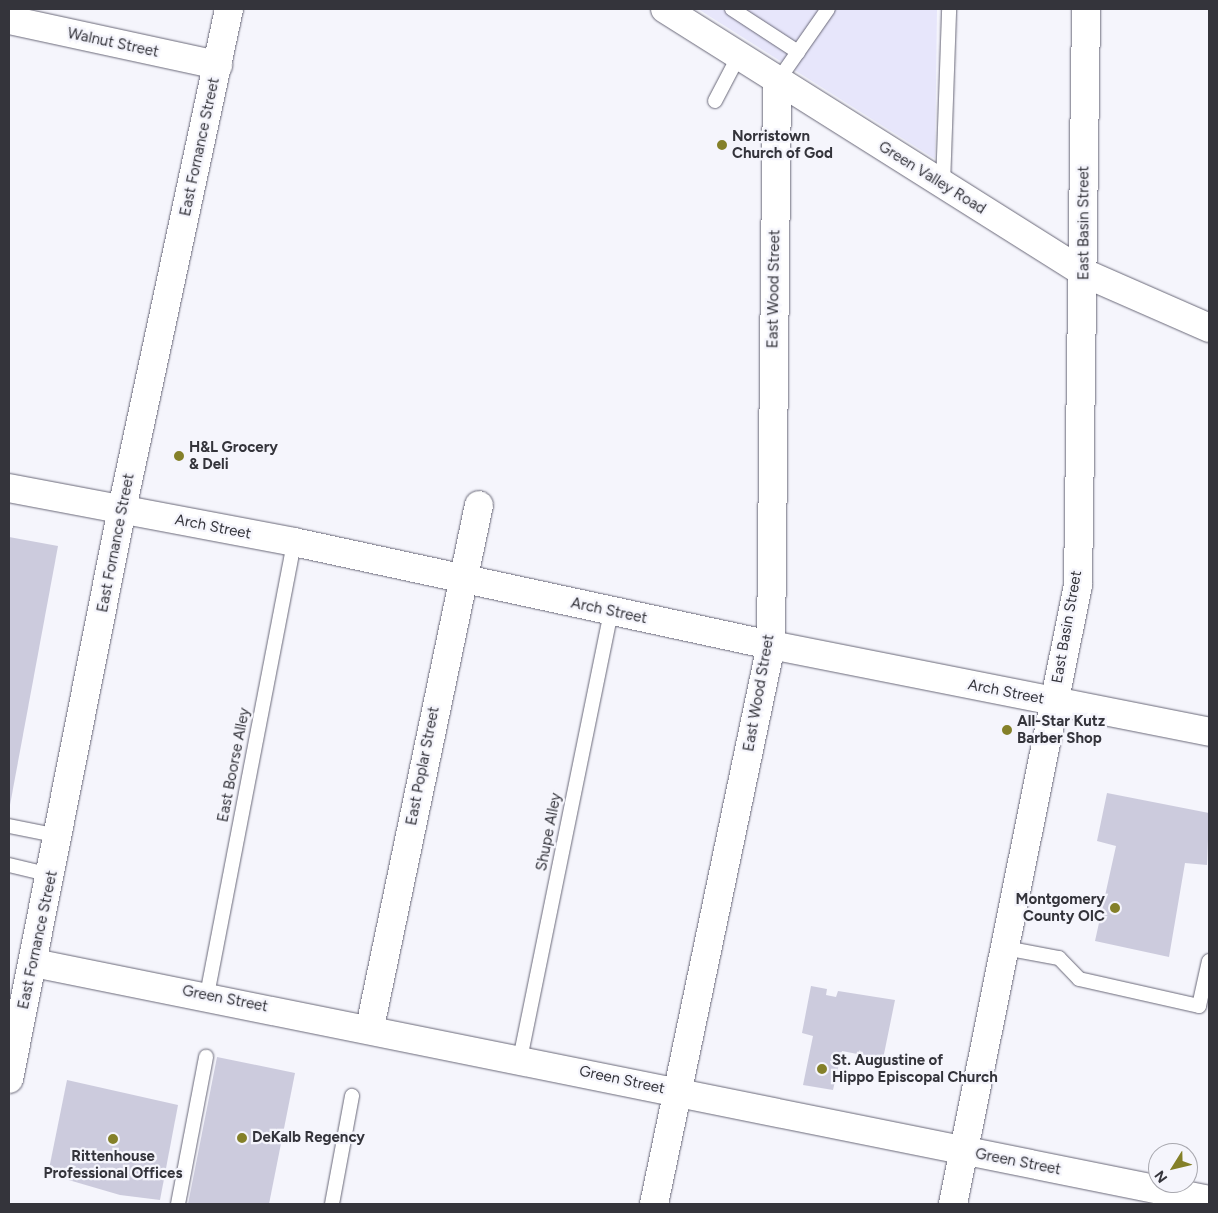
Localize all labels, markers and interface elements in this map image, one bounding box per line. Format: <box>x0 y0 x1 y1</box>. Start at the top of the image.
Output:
street label: Walnut Street <box>66 25 160 61</box>
street label: East Fornance Street <box>177 76 223 218</box>
place label: Norristown Church of God <box>732 127 833 162</box>
street label: Green Valley Road <box>875 138 989 218</box>
marker: Norristown Church of God <box>716 139 728 151</box>
street label: East Basin Street <box>1075 166 1093 280</box>
street label: East Wood Street <box>764 230 784 348</box>
place label: H&L Grocery & Deli <box>189 438 278 473</box>
marker: H&L Grocery & Deli <box>173 450 185 462</box>
street label: East Fornance Street <box>94 472 138 614</box>
street label: Arch Street <box>173 511 253 543</box>
street label: East Basin Street <box>1048 569 1086 685</box>
street label: Arch Street <box>569 594 649 628</box>
street label: East Wood Street <box>740 633 778 753</box>
street label: Arch Street <box>966 676 1046 708</box>
street label: East Poplar Street <box>403 705 443 827</box>
street label: East Boorse Alley <box>214 706 254 824</box>
place label: All-Star Kutz Barber Shop <box>1017 712 1105 747</box>
marker: All-Star Kutz Barber Shop <box>1001 724 1013 736</box>
street label: Shupe Alley <box>533 791 565 873</box>
street label: East Fornance Street <box>15 869 61 1011</box>
place label: Montgomery County OIC <box>1016 890 1105 925</box>
marker: Montgomery County OIC <box>1109 902 1121 914</box>
street label: Green Street <box>181 982 269 1016</box>
place label: St. Augustine of Hippo Episcopal Church <box>832 1051 998 1086</box>
street label: Green Street <box>578 1062 666 1098</box>
marker: St. Augustine of Hippo Episcopal Church <box>816 1063 828 1075</box>
place label: DeKalb Regency <box>252 1129 365 1147</box>
marker: DeKalb Regency <box>236 1132 248 1144</box>
marker: Rittenhouse Professional Offices <box>107 1133 119 1145</box>
north arrow <box>1148 1143 1198 1193</box>
street label: Green Street <box>974 1145 1062 1179</box>
place label: Rittenhouse Professional Offices <box>44 1147 182 1182</box>
text: N <box>1151 1167 1171 1186</box>

